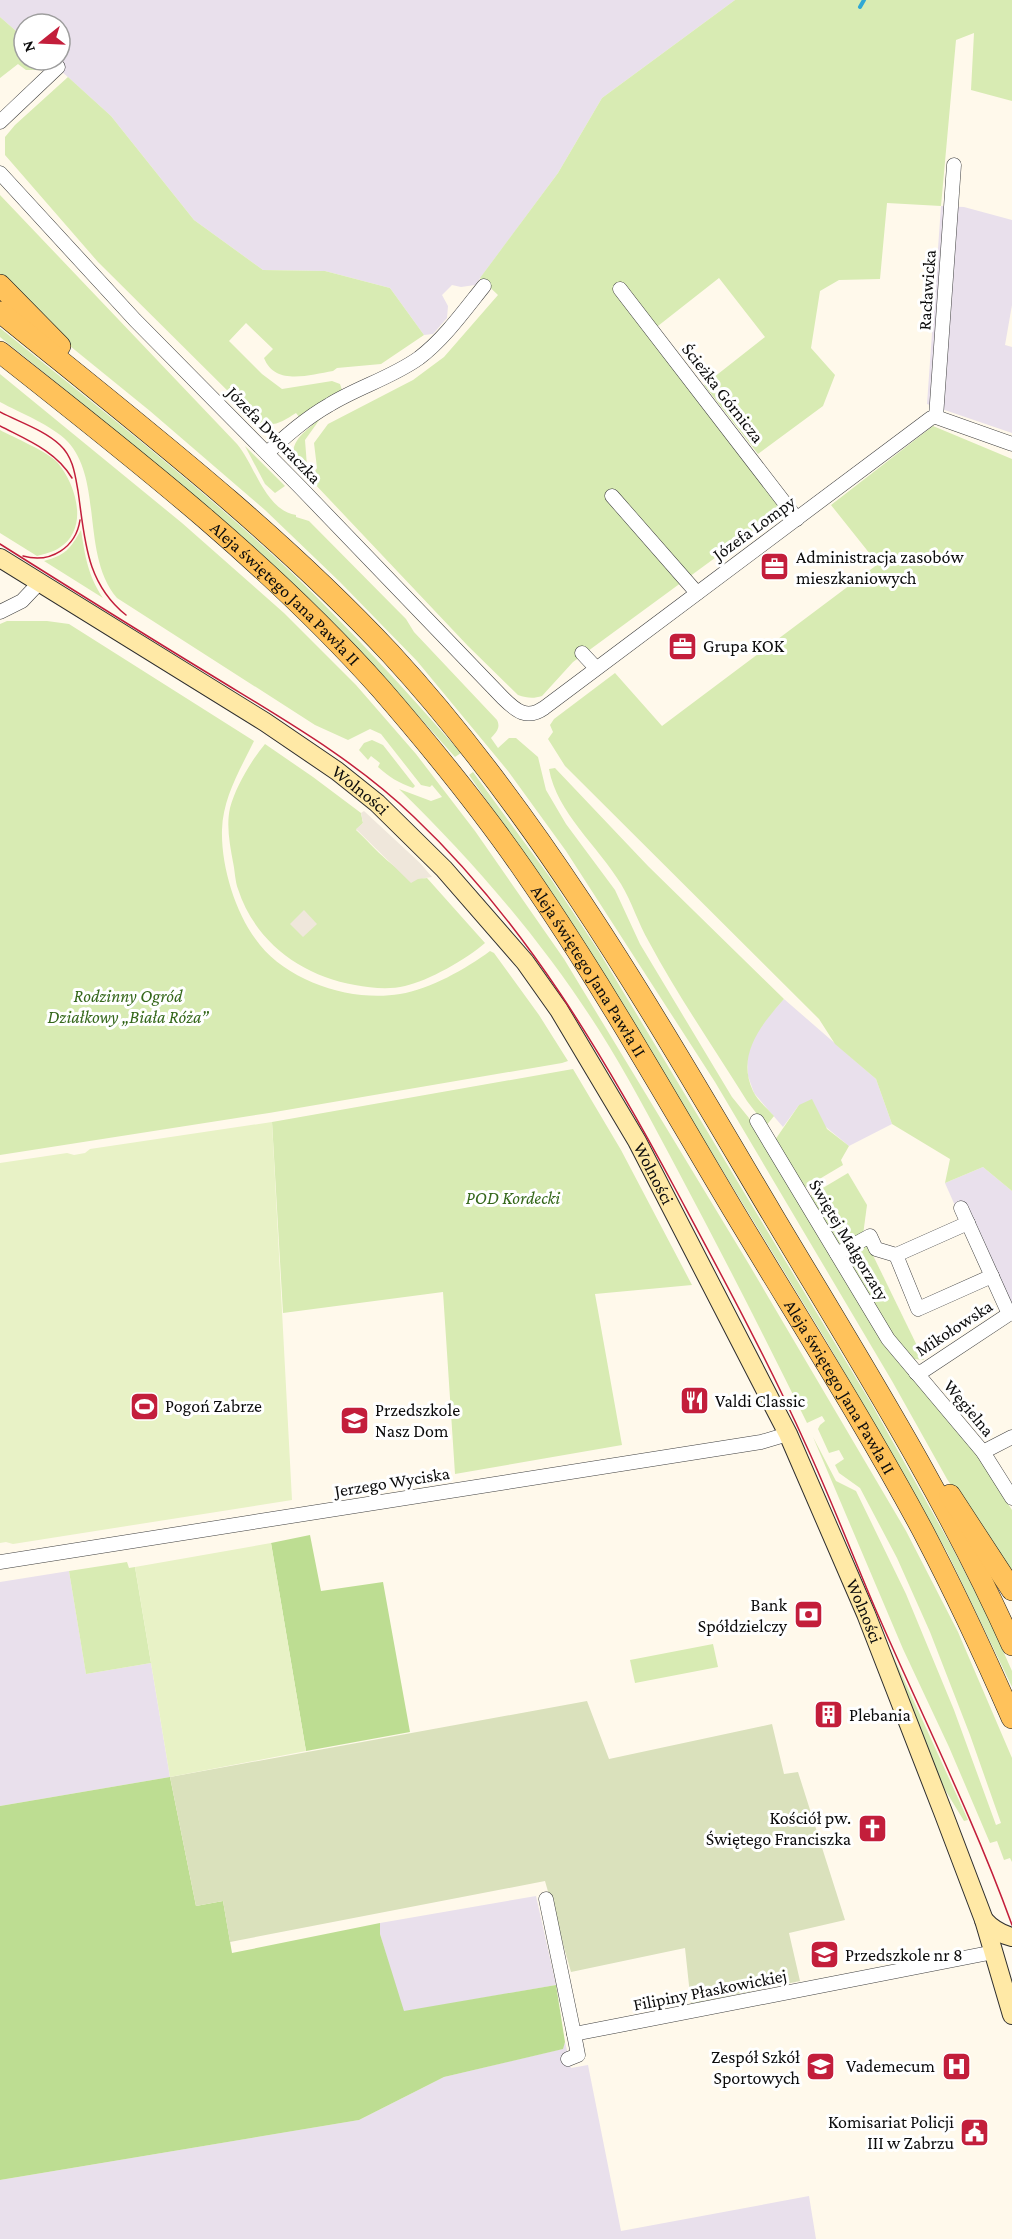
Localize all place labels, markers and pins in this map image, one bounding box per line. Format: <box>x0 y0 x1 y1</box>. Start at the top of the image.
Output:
place label: Administracja zasobów mieszkaniowych <box>796 547 964 588</box>
office icon: Administracja zasobów mieszkaniowych <box>759 551 791 583</box>
office icon: Grupa KOK <box>666 630 698 662</box>
place label: Grupa KOK <box>703 636 785 656</box>
restaurant icon: Valdi Classic <box>678 1385 710 1417</box>
sports icon: Pogoń Zabrze <box>128 1390 160 1422</box>
place label: Valdi Classic <box>715 1391 806 1411</box>
place label: Pogoń Zabrze <box>165 1396 262 1416</box>
place label: Przedszkole Nasz Dom <box>375 1400 460 1441</box>
school or university icon: Przedszkole Nasz Dom <box>338 1404 370 1436</box>
place label: Bank Spółdzielczy <box>698 1595 788 1636</box>
bank icon: Bank Spółdzielczy <box>792 1599 824 1631</box>
building icon: Plebania <box>812 1699 844 1731</box>
place label: Plebania <box>849 1705 911 1725</box>
place label: Kościół pw. Świętego Franciszka <box>706 1808 851 1849</box>
church icon: Kościół pw. Świętego Franciszka <box>856 1812 888 1844</box>
school or university icon: Przedszkole nr 8 <box>808 1939 840 1971</box>
place label: Przedszkole nr 8 <box>845 1945 963 1965</box>
place label: Zespół Szkół Sportowych <box>711 2047 800 2088</box>
hospital icon: Vademecum <box>940 2050 972 2082</box>
school or university icon: Zespół Szkół Sportowych <box>805 2051 837 2083</box>
place label: Vademecum <box>846 2056 936 2076</box>
place label: Komisariat Policji III w Zabrzu <box>828 2112 954 2153</box>
public building icon: Komisariat Policji III w Zabrzu <box>959 2116 991 2148</box>

